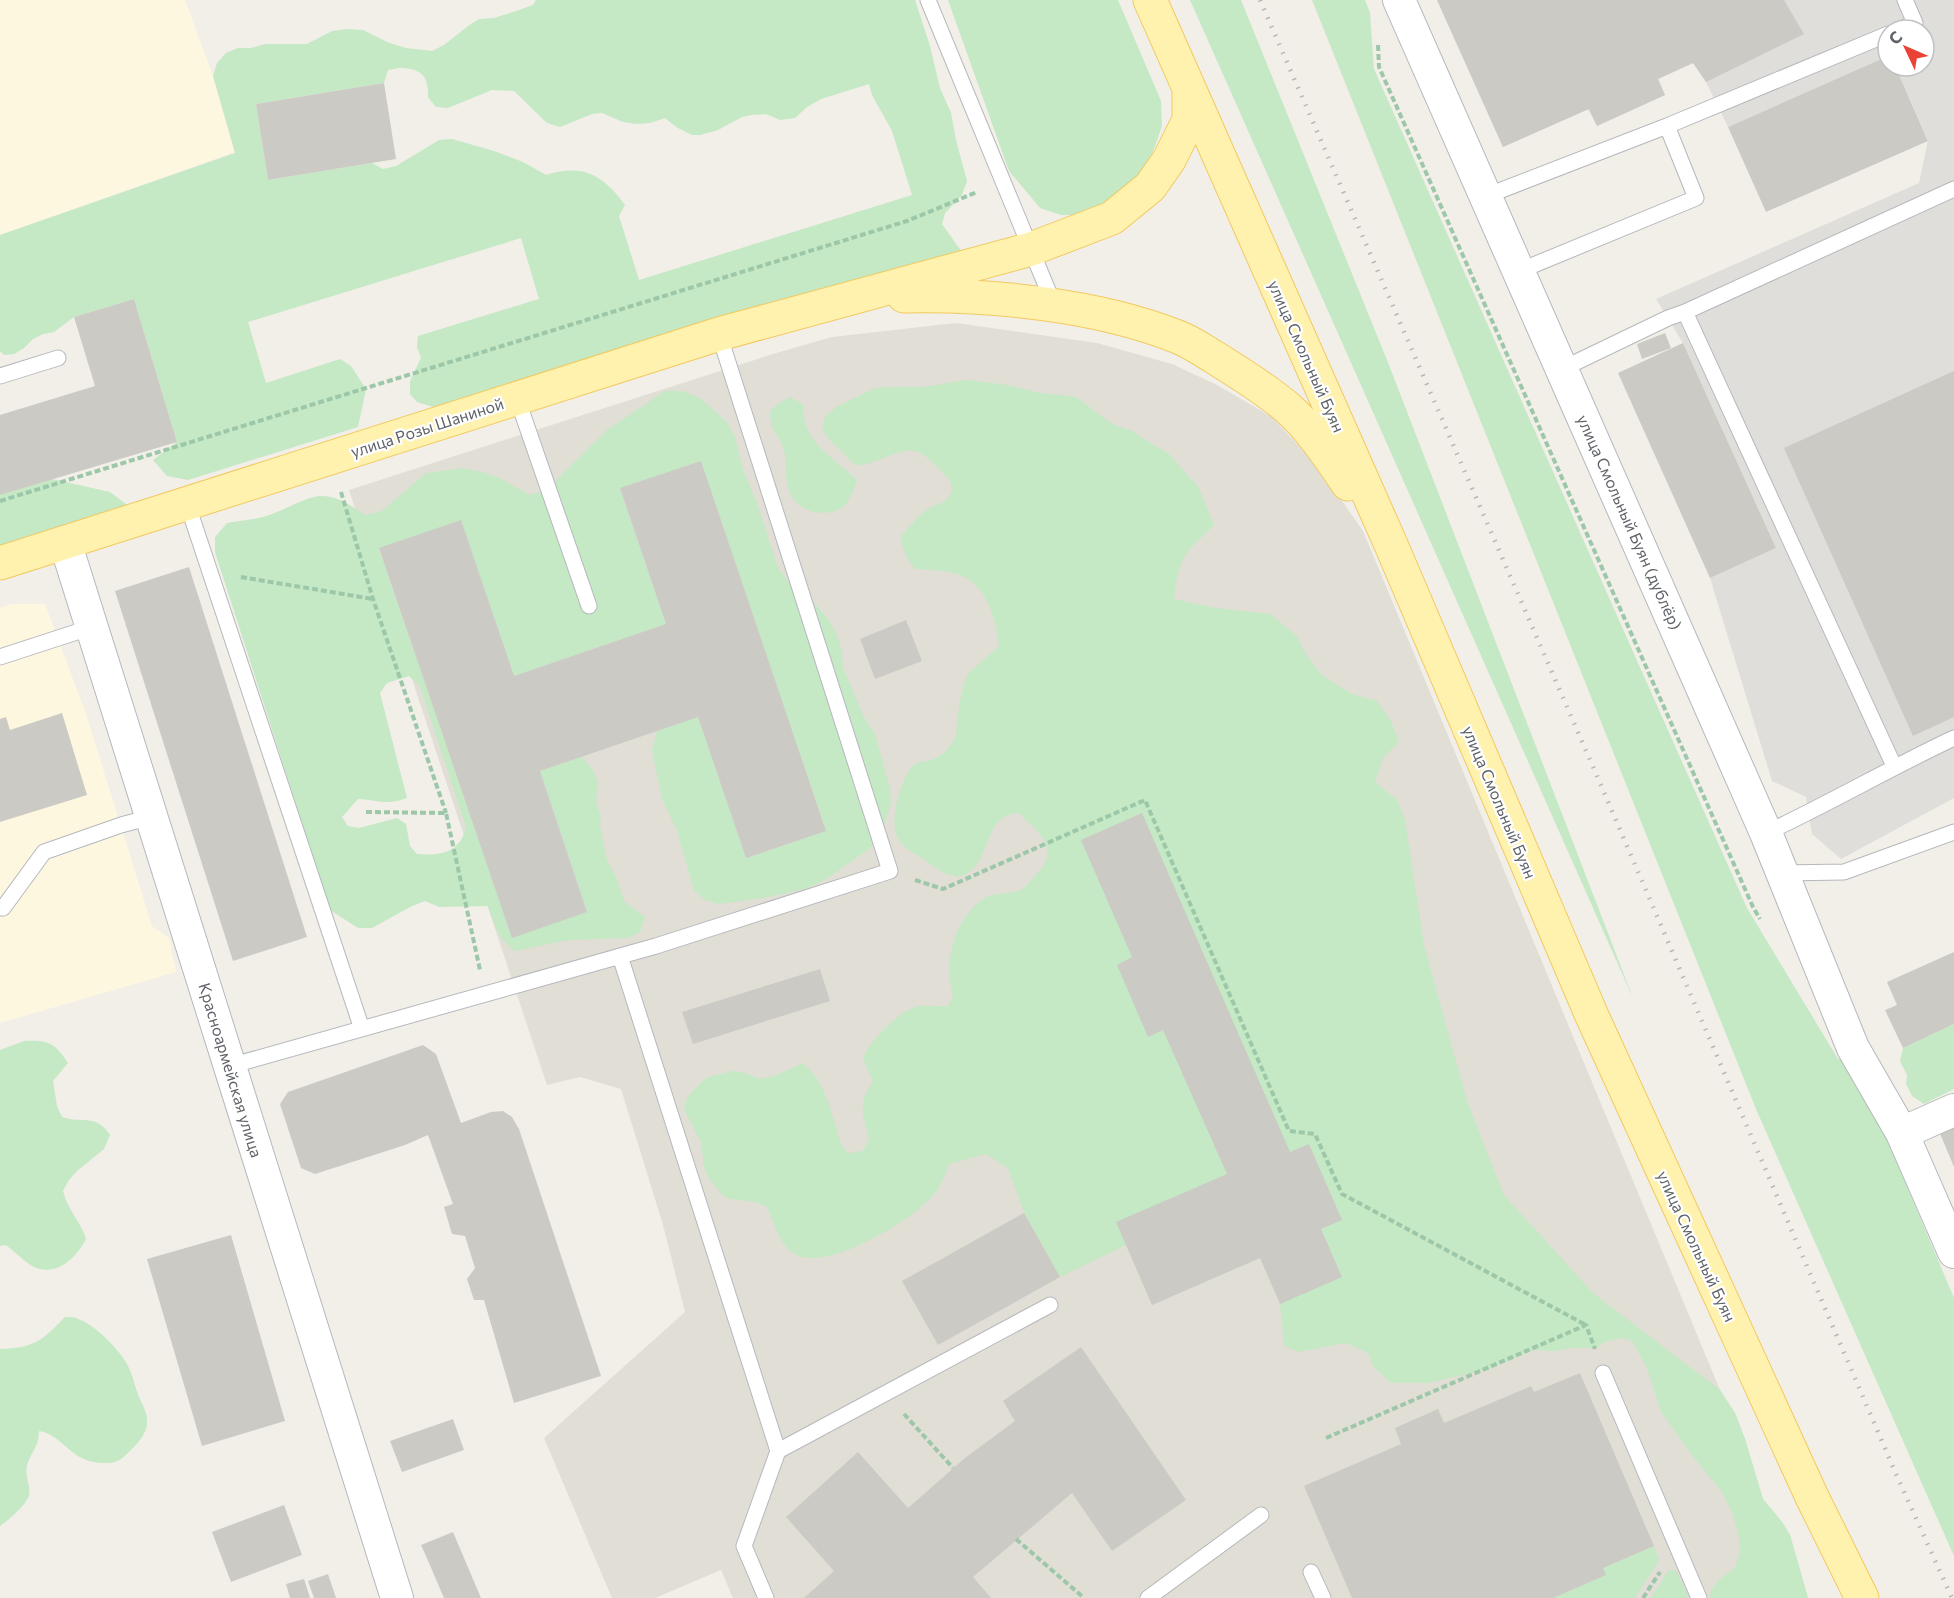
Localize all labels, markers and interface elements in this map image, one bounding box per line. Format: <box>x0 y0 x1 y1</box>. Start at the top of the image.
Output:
north arrow <box>1876 18 1936 78</box>
text: С <box>1884 27 1906 48</box>
street label: улица Смольный Буян <box>1265 277 1349 435</box>
street label: улица Розы Шаниной <box>348 393 506 461</box>
street label: улица Смольный Буян (дублёр) <box>1574 412 1686 632</box>
street label: улица Смольный Буян <box>1459 723 1541 881</box>
street label: Красноармейская улица <box>195 980 267 1160</box>
street label: улица Смольный Буян <box>1654 1167 1740 1325</box>

